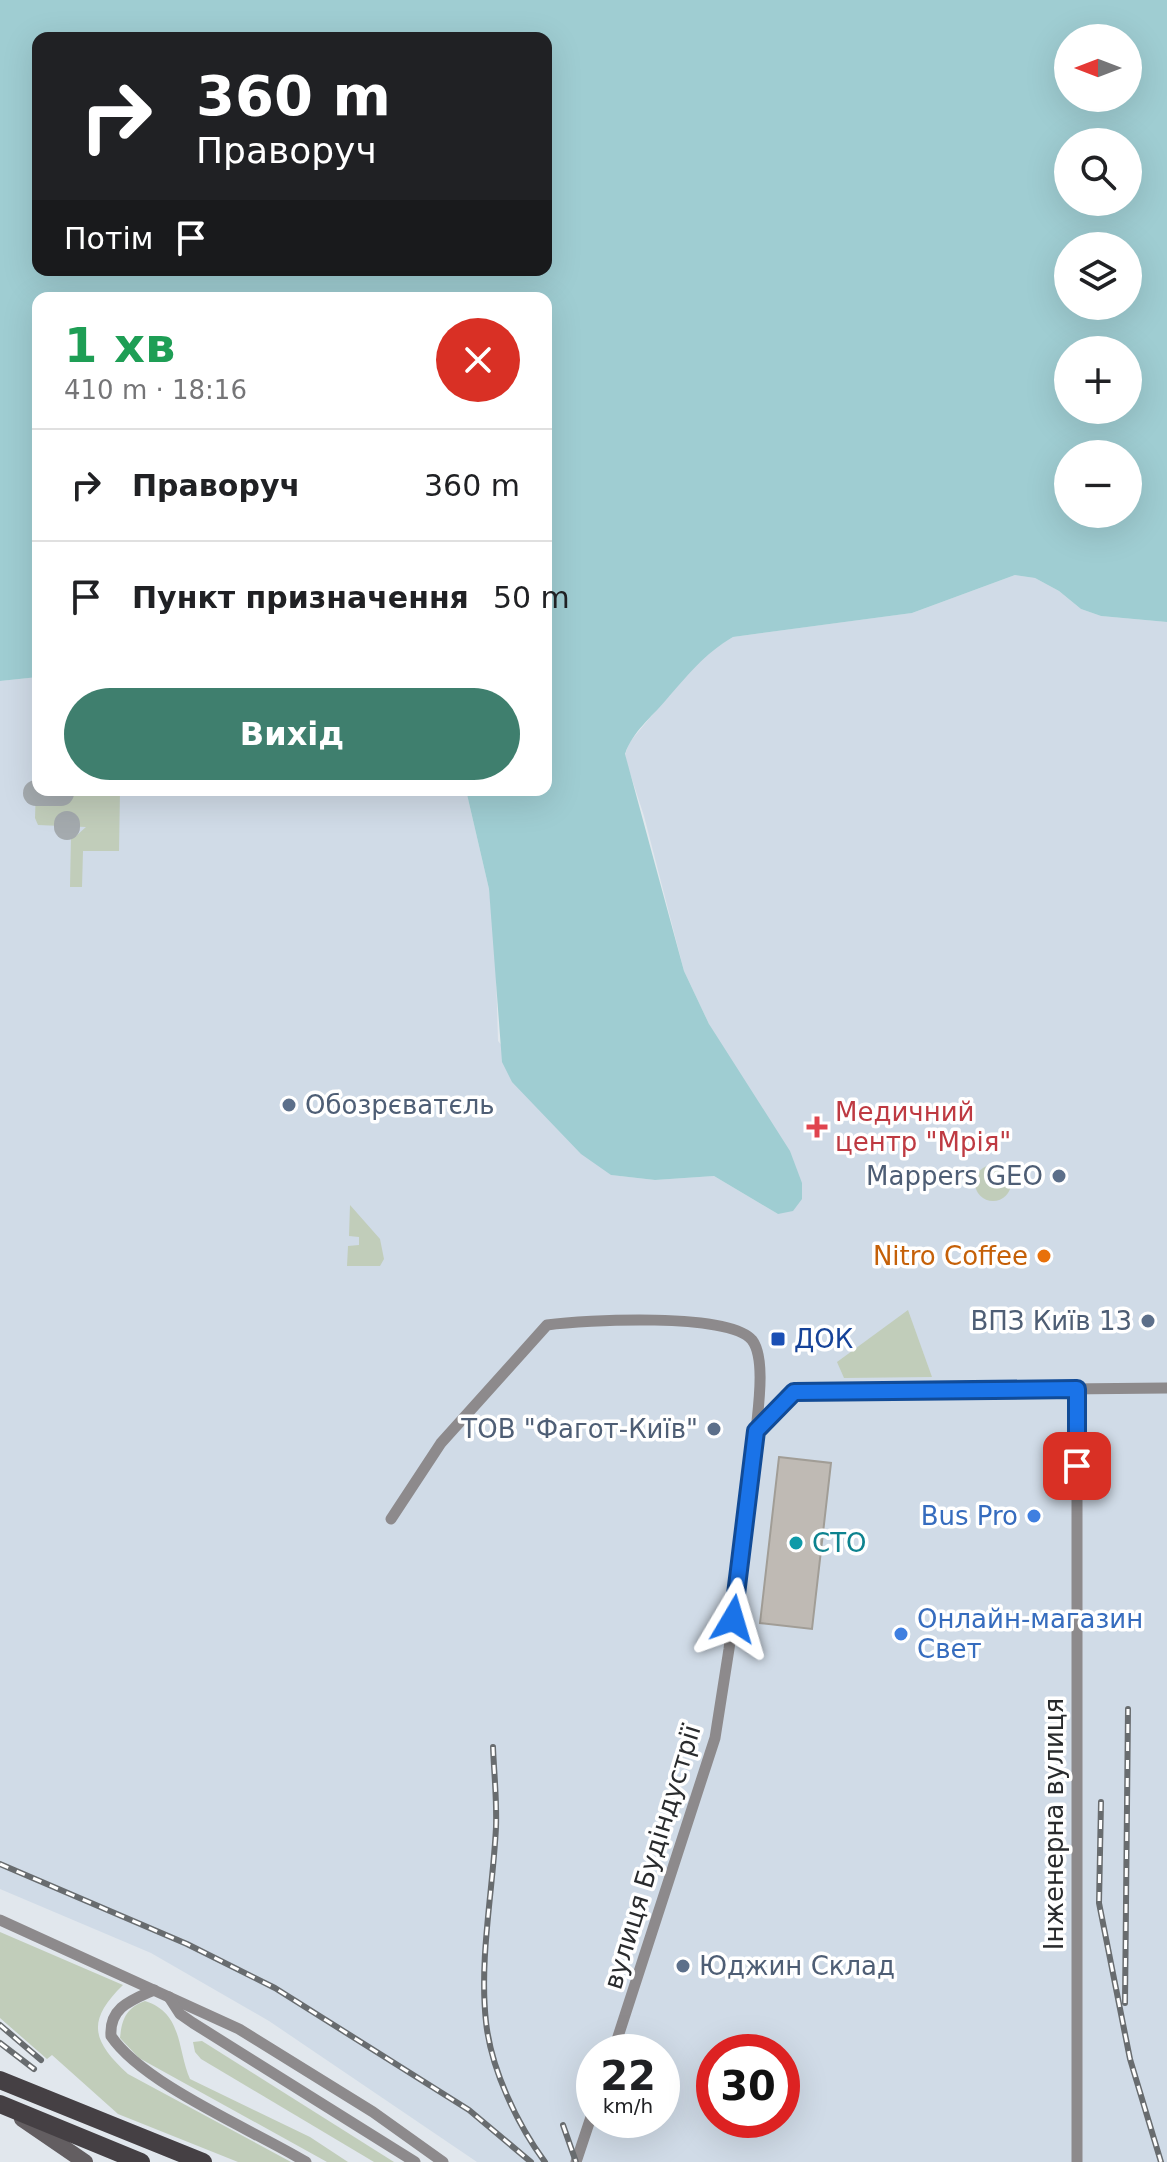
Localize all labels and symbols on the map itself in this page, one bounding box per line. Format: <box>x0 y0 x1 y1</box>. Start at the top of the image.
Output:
north arrow <box>1054 24 1142 112</box>
place label: Обозрєватєль <box>305 1090 495 1120</box>
marker: Обозрєватєль <box>280 1096 298 1114</box>
place label: Медичний центр "Мрія" <box>835 1097 1011 1157</box>
marker: Медичний центр "Мрія" <box>806 1116 828 1138</box>
place label: Mappers GEO <box>866 1161 1043 1191</box>
marker: Mappers GEO <box>1050 1167 1068 1185</box>
place label: Nitro Coffee <box>873 1241 1028 1271</box>
marker: Nitro Coffee <box>1035 1247 1053 1265</box>
place label: ВПЗ Київ 13 <box>970 1306 1132 1336</box>
marker: ВПЗ Київ 13 <box>1139 1312 1157 1330</box>
place label: ДОК <box>794 1324 853 1354</box>
marker: ДОК <box>769 1330 787 1348</box>
place label: ТОВ "Фагот-Київ" <box>460 1414 698 1444</box>
marker: ТОВ "Фагот-Київ" <box>705 1420 723 1438</box>
pin <box>1043 1432 1111 1500</box>
place label: Bus Pro <box>921 1501 1018 1531</box>
marker: Bus Pro <box>1025 1507 1043 1525</box>
place label: СТО <box>812 1528 867 1558</box>
marker: СТО <box>787 1534 805 1552</box>
position arrow <box>691 1577 775 1661</box>
place label: Онлайн-магазин Свет <box>917 1604 1143 1664</box>
marker: Онлайн-магазин Свет <box>892 1625 910 1643</box>
street label: Інженерна вулиця <box>1039 1698 1069 1950</box>
street label: вулиця Будіндустрії <box>597 1720 707 1993</box>
place label: Юджин Склад <box>699 1951 895 1981</box>
marker: Юджин Склад <box>674 1957 692 1975</box>
speed limit sign: 30 <box>696 2034 800 2138</box>

